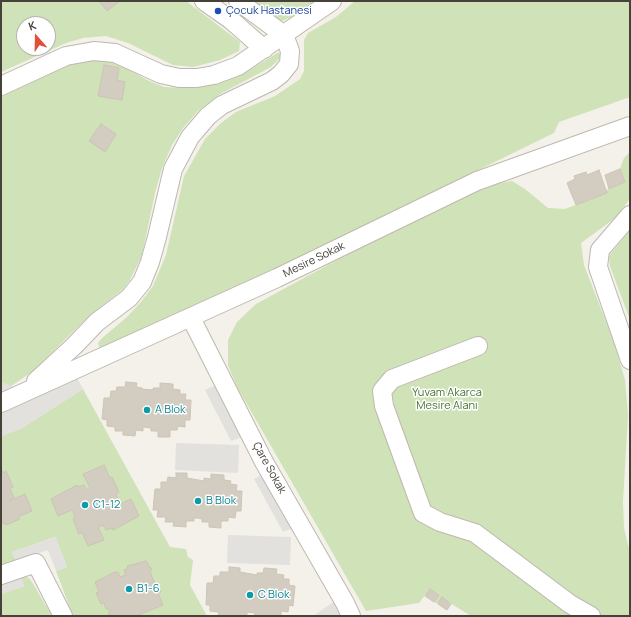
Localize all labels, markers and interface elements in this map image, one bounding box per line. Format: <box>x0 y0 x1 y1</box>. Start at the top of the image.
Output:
place label: Çocuk Hastanesi <box>226 4 312 18</box>
marker: Çocuk Hastanesi <box>213 6 223 16</box>
north arrow <box>16 16 56 56</box>
text: K <box>26 17 38 33</box>
street label: Mesire Sokak <box>281 239 347 281</box>
park label: Yuvam Akarca Mesire Alanı <box>412 386 482 412</box>
place label: A Blok <box>155 403 185 417</box>
marker: A Blok <box>142 405 152 415</box>
street label: Çare Sokak <box>249 440 289 496</box>
place label: B Blok <box>206 494 236 508</box>
marker: B Blok <box>193 496 203 506</box>
place label: C1-12 <box>93 498 120 512</box>
marker: C1-12 <box>80 500 90 510</box>
place label: B1-6 <box>137 582 159 596</box>
marker: B1-6 <box>124 584 134 594</box>
place label: C Blok <box>258 588 289 602</box>
marker: C Blok <box>245 590 255 600</box>

